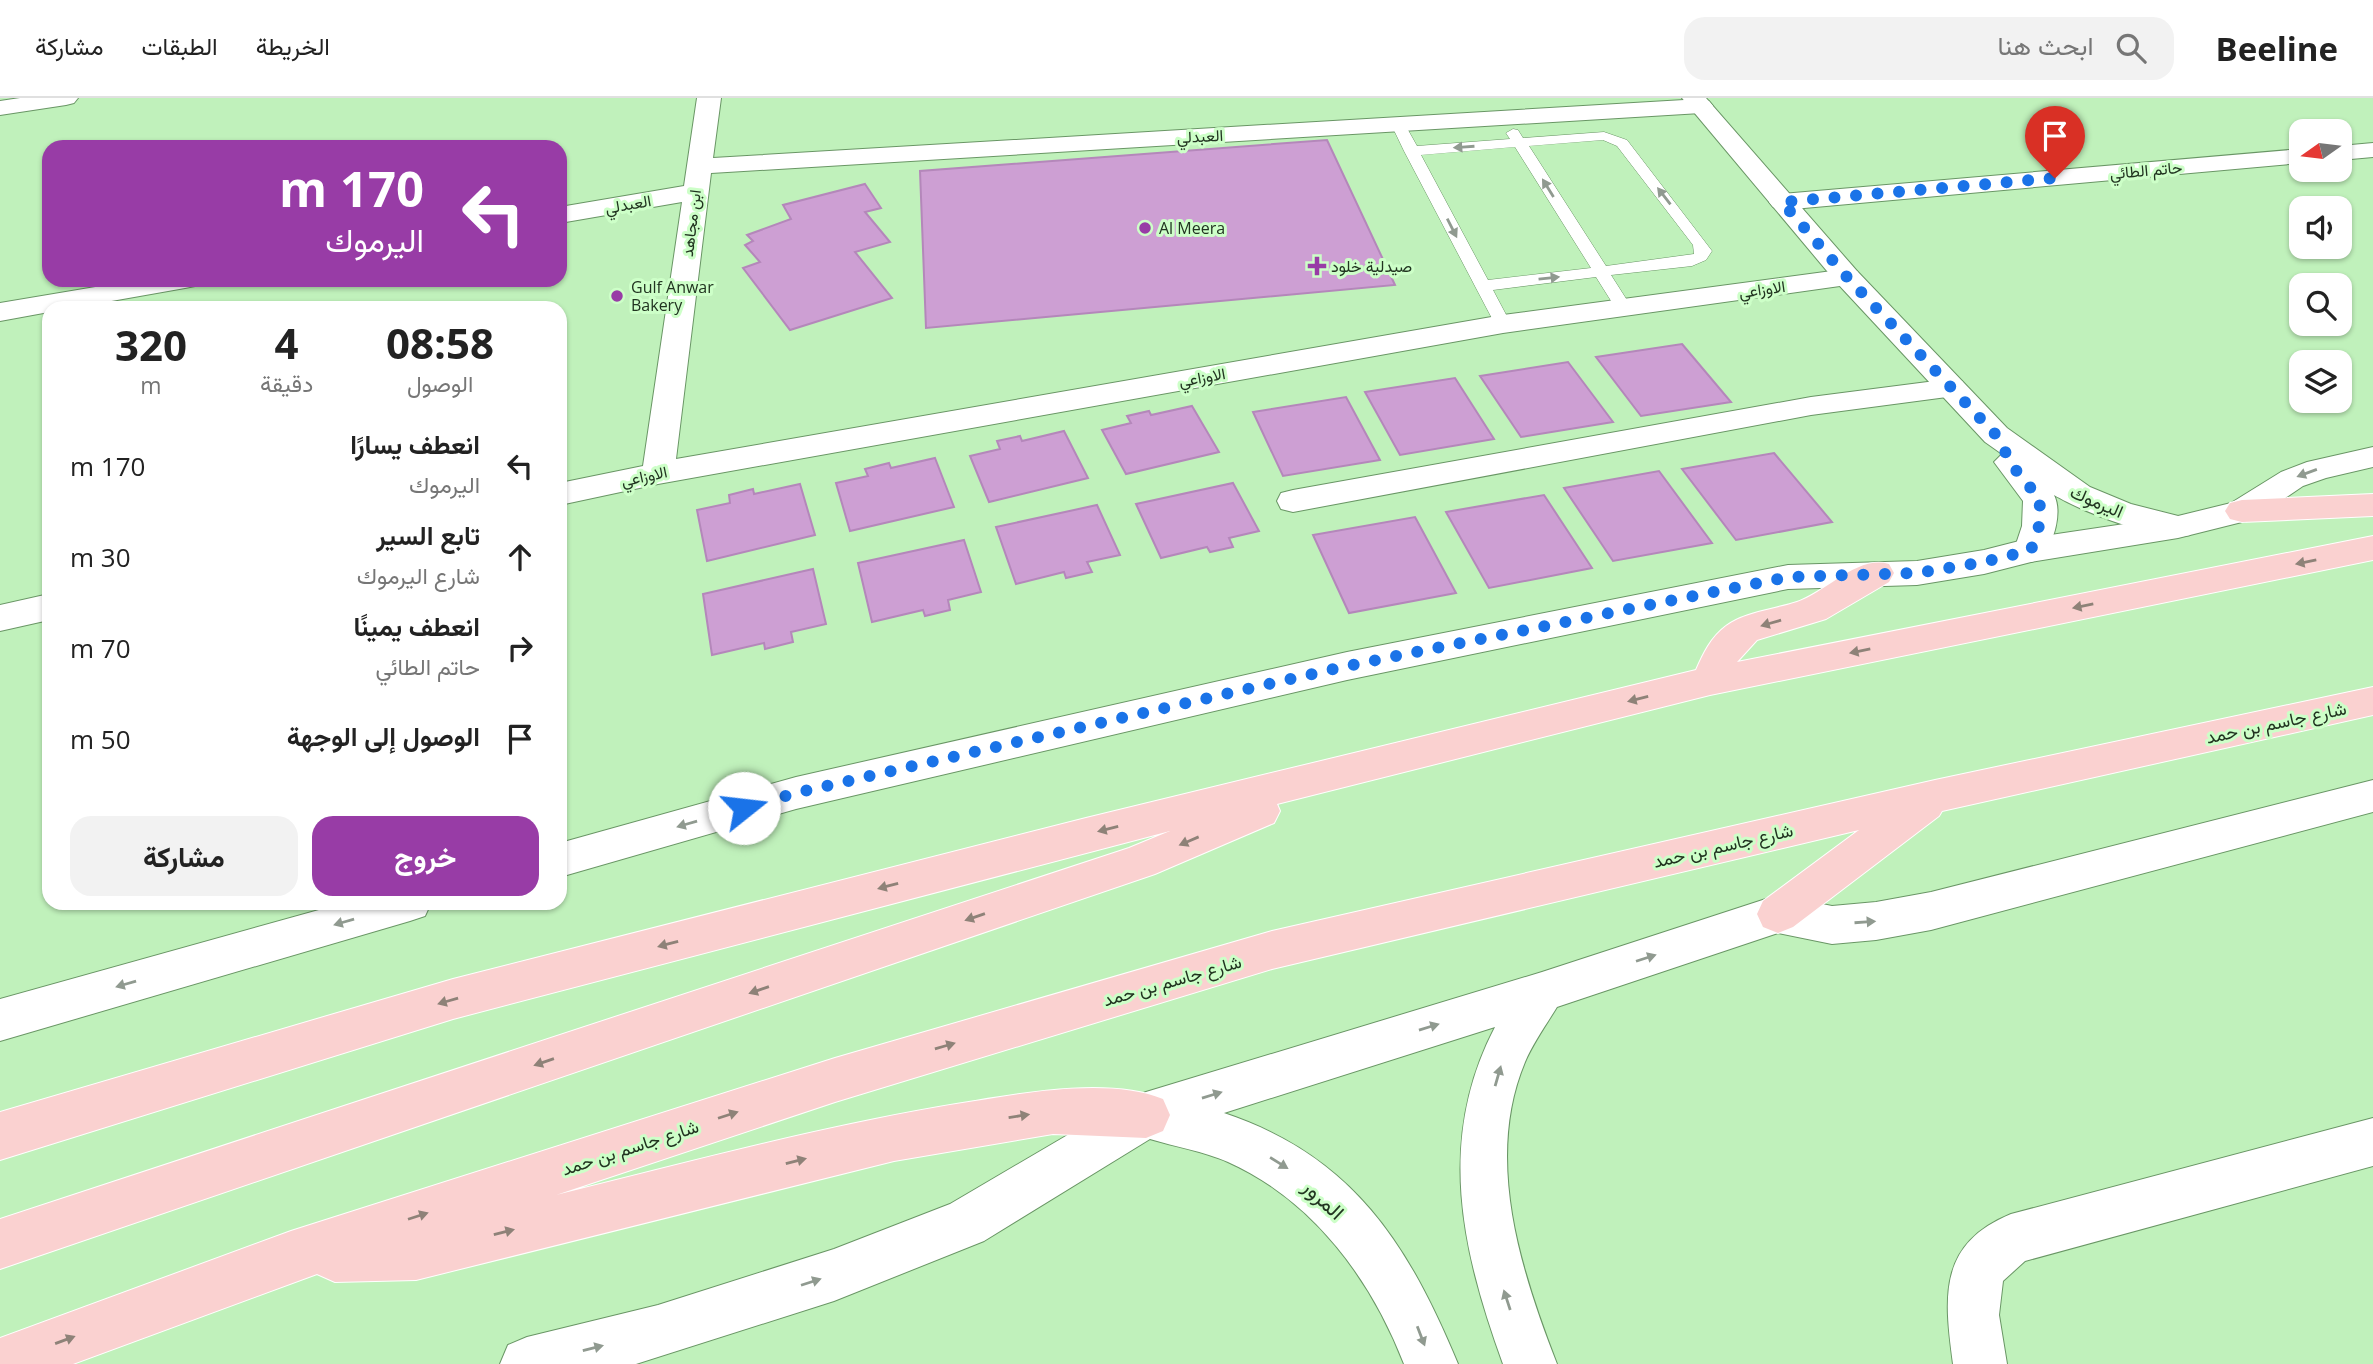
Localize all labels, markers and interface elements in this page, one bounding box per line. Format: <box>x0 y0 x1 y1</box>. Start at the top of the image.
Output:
search box <box>1684 17 2174 80</box>
text: Beeline <box>2216 26 2338 71</box>
text: ابحث هنا <box>1998 27 2094 63</box>
text: مشاركة <box>35 29 103 62</box>
text: الطبقات <box>141 29 218 62</box>
text: الخريطة <box>256 29 330 62</box>
icon: search <box>2112 29 2150 67</box>
pin <box>2025 106 2085 178</box>
icon: arrive <box>2036 117 2074 155</box>
north arrow <box>2289 119 2352 182</box>
map controls <box>2289 119 2352 413</box>
street label: العبدلي <box>1176 124 1224 151</box>
one-way arrow <box>1453 142 1475 153</box>
text: 170 m <box>279 155 424 221</box>
street label: حاتم الطائي <box>2109 156 2184 187</box>
icon: left <box>448 168 539 259</box>
one-way arrow <box>1542 178 1555 198</box>
street label: ابن مجاهد <box>676 188 706 258</box>
one-way arrow <box>1657 188 1672 206</box>
street label: العبدلي <box>603 189 653 222</box>
button: sound <box>2289 196 2352 259</box>
place label: Al Meera <box>1159 217 1225 239</box>
text: اليرموك <box>325 218 424 261</box>
one-way arrow <box>1446 218 1457 238</box>
marker: Al Meera <box>1137 220 1153 236</box>
place label: صيدلية خلود <box>1331 255 1412 277</box>
marker: صيدلية خلود <box>1309 258 1325 274</box>
one-way arrow <box>1539 273 1561 284</box>
button: search <box>2289 273 2352 336</box>
street label: الاوزاعي <box>1737 275 1787 306</box>
place label: Gulf Anwar Bakery <box>631 276 714 316</box>
marker: Gulf Anwar Bakery <box>609 288 625 304</box>
text: 4 <box>275 314 299 371</box>
text: 08:58 <box>386 314 494 371</box>
text: 320 <box>115 316 187 373</box>
button: layers <box>2289 350 2352 413</box>
street label: الاوزاعي <box>1177 362 1227 395</box>
text: دقيقة <box>260 367 313 399</box>
text: الوصول <box>407 367 473 399</box>
text: m <box>140 369 162 401</box>
text: انعطف يسارًا <box>350 426 480 462</box>
icon: left <box>501 447 539 485</box>
text: 170 m <box>70 448 145 484</box>
street label: الاوزاعي <box>619 460 670 495</box>
text: اليرموك <box>409 468 480 500</box>
one-way arrow <box>2296 468 2317 479</box>
street label: اليرموك <box>2067 479 2127 523</box>
text: تابع السير <box>376 517 480 553</box>
icon: ahead <box>501 538 539 576</box>
text: 30 m <box>70 539 131 575</box>
one-way arrow <box>2295 556 2317 567</box>
text: شارع اليرموك <box>357 559 480 591</box>
one-way arrow <box>2072 601 2094 612</box>
text: انعطف يمينًا <box>353 608 480 644</box>
one-way arrow <box>1760 618 1781 628</box>
icon: right <box>501 629 539 667</box>
text: 70 m <box>70 630 131 666</box>
one-way arrow <box>1849 645 1871 656</box>
text: حاتم الطائي <box>375 650 480 682</box>
one-way arrow <box>1627 694 1649 705</box>
street label: شارع جاسم بن حمد <box>2204 695 2349 750</box>
text: الوصول إلى الوجهة <box>287 718 480 754</box>
icon: arrive <box>501 720 539 758</box>
text: 50 m <box>70 721 131 757</box>
position arrow <box>707 771 781 845</box>
button: مشاركة <box>70 816 298 896</box>
button: خروج <box>312 816 539 896</box>
street label: شارع جاسم بن حمد <box>1651 817 1796 874</box>
one-way arrow <box>676 819 697 829</box>
one-way arrow <box>1097 824 1119 835</box>
one-way arrow <box>1179 836 1200 847</box>
one-way arrow <box>877 881 899 892</box>
one-way arrow <box>965 912 986 923</box>
one-way arrow <box>1854 916 1876 927</box>
one-way arrow <box>334 917 355 927</box>
one-way arrow <box>657 939 679 950</box>
street label: شارع جاسم بن حمد <box>1100 949 1244 1012</box>
one-way arrow <box>1635 952 1656 963</box>
one-way arrow <box>115 980 136 990</box>
one-way arrow <box>749 985 770 995</box>
one-way arrow <box>437 996 459 1007</box>
one-way arrow <box>1419 1022 1440 1032</box>
one-way arrow <box>934 1041 955 1051</box>
one-way arrow <box>533 1057 554 1068</box>
one-way arrow <box>1493 1065 1503 1086</box>
one-way arrow <box>1201 1089 1222 1100</box>
one-way arrow <box>717 1109 738 1120</box>
one-way arrow <box>1008 1110 1030 1121</box>
street label: شارع جاسم بن حمد <box>558 1114 702 1181</box>
one-way arrow <box>785 1155 807 1166</box>
one-way arrow <box>1270 1157 1289 1170</box>
street label: المرور <box>1296 1172 1351 1225</box>
one-way arrow <box>408 1210 429 1221</box>
one-way arrow <box>493 1226 515 1237</box>
one-way arrow <box>801 1277 822 1287</box>
one-way arrow <box>1502 1289 1512 1310</box>
one-way arrow <box>1416 1326 1427 1347</box>
one-way arrow <box>55 1335 76 1346</box>
one-way arrow <box>582 1342 604 1353</box>

